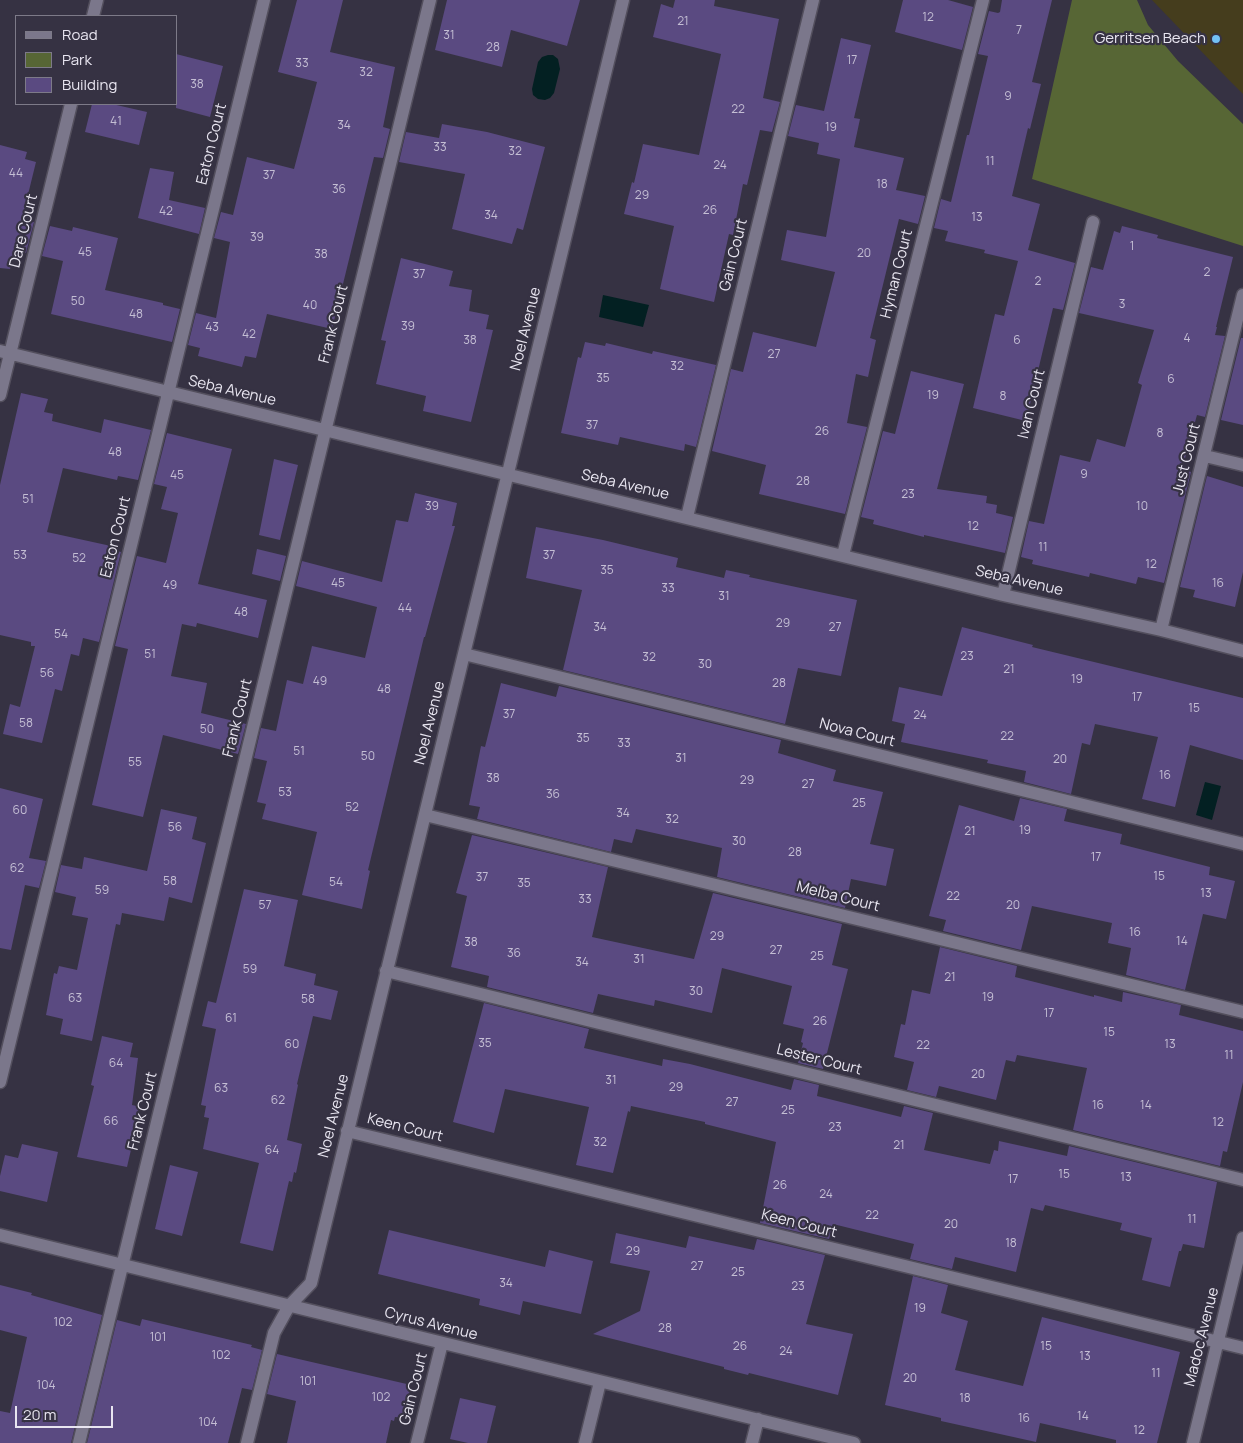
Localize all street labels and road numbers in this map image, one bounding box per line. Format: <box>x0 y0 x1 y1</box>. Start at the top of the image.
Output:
street label: Eaton Court <box>193 101 231 187</box>
street label: Dare Court <box>6 192 42 270</box>
street label: Gain Court <box>716 217 752 293</box>
street label: Hyman Court <box>877 228 917 320</box>
street label: Frank Court <box>316 283 352 365</box>
street label: Noel Avenue <box>507 285 545 373</box>
street label: Ivan Court <box>1015 367 1049 441</box>
street label: Seba Avenue <box>186 372 278 410</box>
street label: Just Court <box>1169 422 1205 496</box>
street label: Seba Avenue <box>579 466 671 504</box>
street label: Eaton Court <box>97 494 135 580</box>
street label: Seba Avenue <box>973 562 1065 600</box>
street label: Frank Court <box>220 677 256 759</box>
street label: Noel Avenue <box>411 679 449 767</box>
street label: Nova Court <box>817 715 897 751</box>
street label: Melba Court <box>795 878 881 916</box>
street label: Lester Court <box>775 1041 863 1079</box>
street label: Frank Court <box>125 1070 161 1152</box>
street label: Noel Avenue <box>315 1072 353 1160</box>
street label: Keen Court <box>365 1110 445 1146</box>
street label: Keen Court <box>759 1206 839 1242</box>
street label: Madoc Avenue <box>1181 1286 1223 1388</box>
street label: Cyrus Avenue <box>383 1304 479 1344</box>
street label: Gain Court <box>396 1351 432 1427</box>

